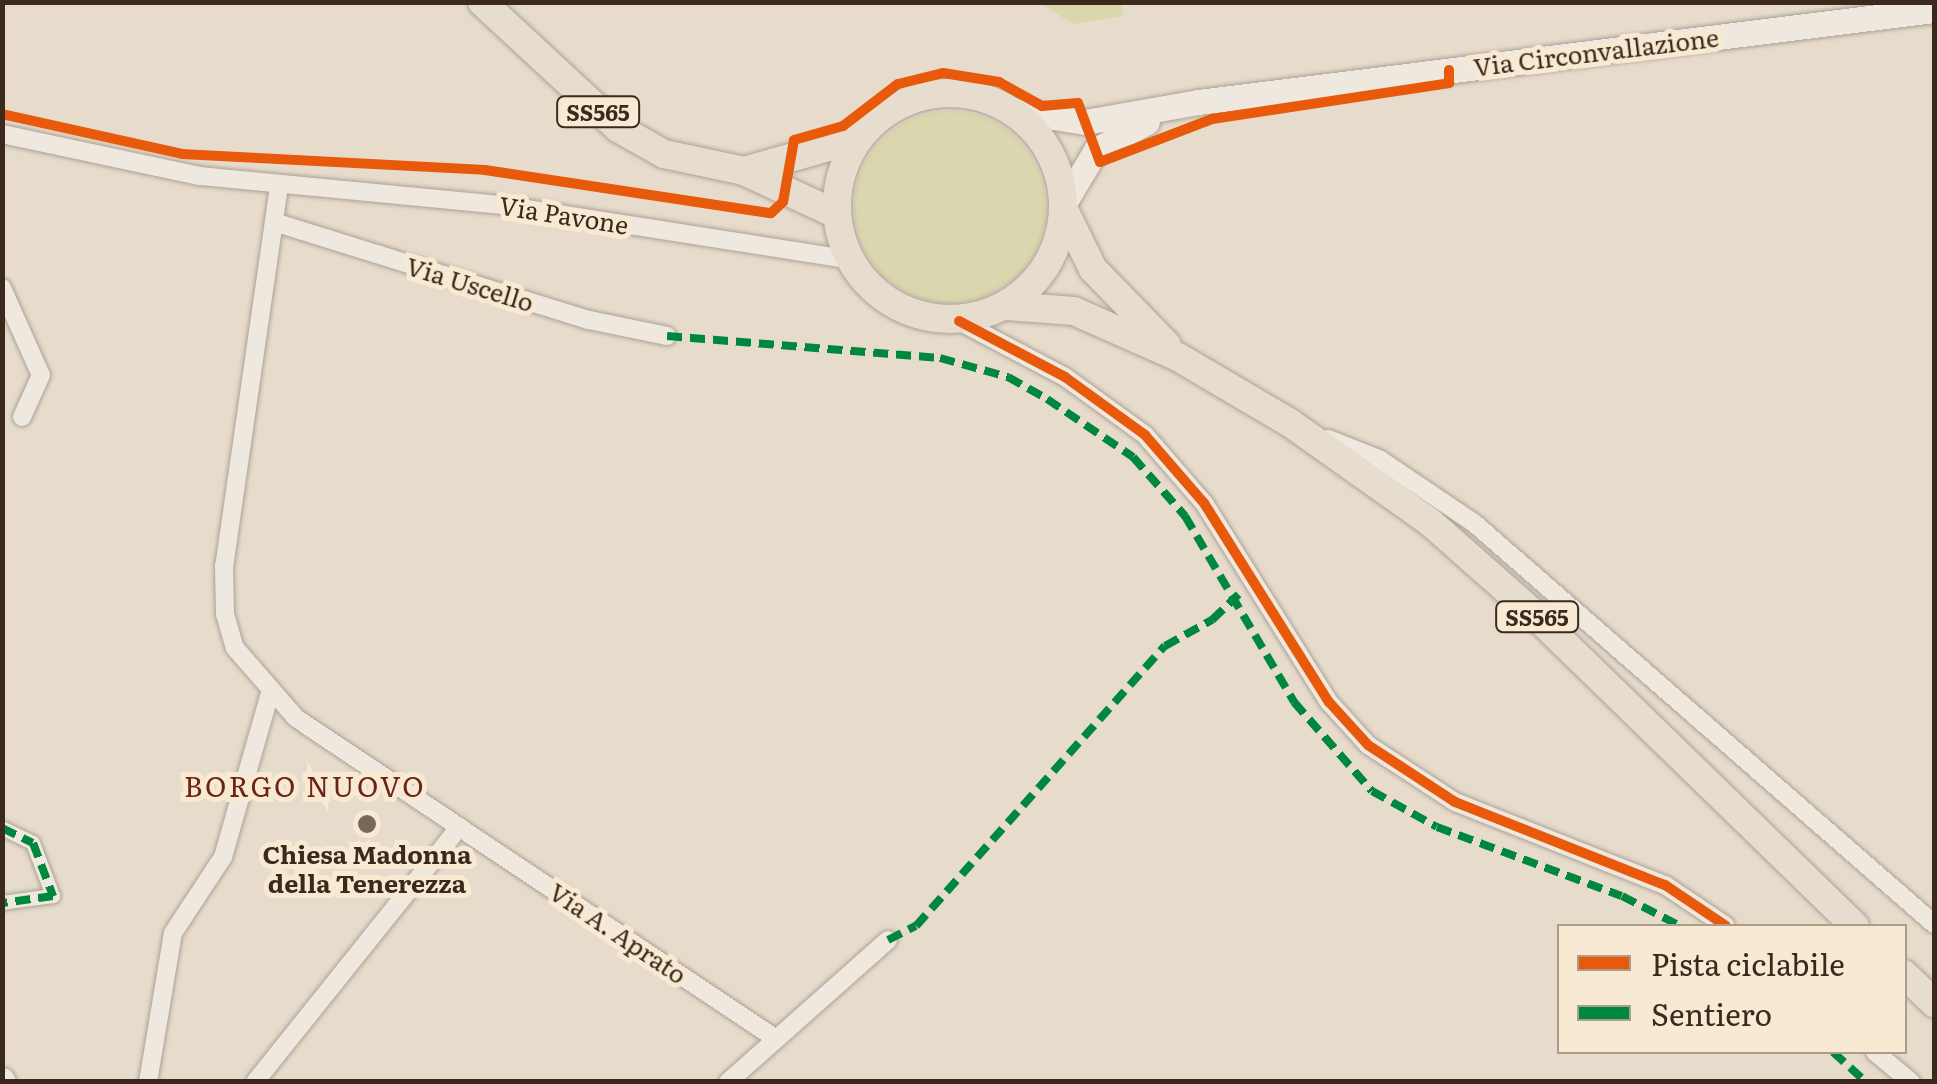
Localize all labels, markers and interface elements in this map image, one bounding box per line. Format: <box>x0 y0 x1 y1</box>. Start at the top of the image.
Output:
street label: Via Circonvallazione <box>1472 22 1720 82</box>
road number: SS565 <box>556 95 640 129</box>
street label: Via Pavone <box>497 190 631 240</box>
street label: Via Uscello <box>403 250 537 318</box>
road number: SS565 <box>1494 600 1580 634</box>
district label: BORGO NUOVO <box>184 768 426 802</box>
marker: Chiesa Madonna della Tenerezza <box>356 813 378 835</box>
place label: Chiesa Madonna della Tenerezza <box>262 840 472 899</box>
street label: Via A. Aprato <box>544 876 692 990</box>
legend <box>1557 924 1907 1054</box>
text: Pista ciclabile <box>1651 941 1845 985</box>
text: Sentiero <box>1651 991 1772 1035</box>

